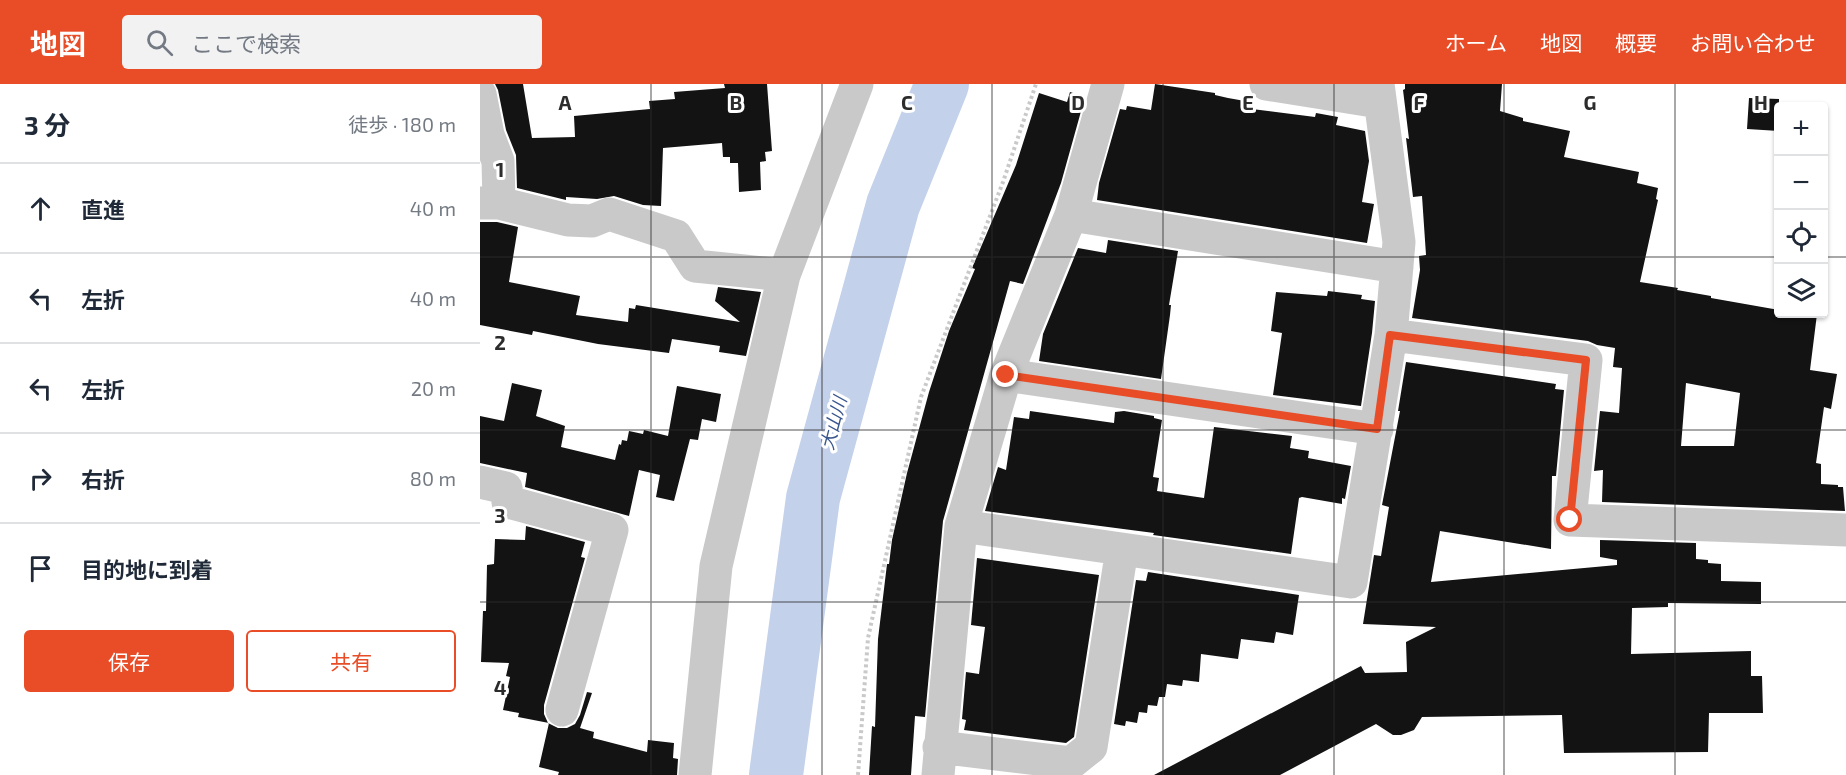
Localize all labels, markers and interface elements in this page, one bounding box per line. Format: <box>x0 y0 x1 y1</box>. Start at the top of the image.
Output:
search box <box>122 15 542 69</box>
text: 地図 <box>30 26 86 60</box>
icon: search <box>143 26 176 59</box>
text: ここで検索 <box>191 30 301 56</box>
text: ホーム <box>1445 30 1507 55</box>
text: 地図 <box>1540 30 1582 55</box>
text: 概要 <box>1615 30 1657 55</box>
text: お問い合わせ <box>1690 30 1816 55</box>
text: A <box>558 90 572 114</box>
text: B <box>730 90 742 114</box>
text: C <box>901 90 913 114</box>
text: D <box>1071 90 1085 114</box>
text: E <box>1242 90 1254 114</box>
text: F <box>1413 90 1425 114</box>
text: G <box>1584 90 1596 114</box>
text: H <box>1754 90 1768 114</box>
map controls <box>1774 102 1828 318</box>
button: + <box>1774 102 1828 156</box>
text: 3 分 <box>24 109 70 140</box>
text: 徒歩 · 180 m <box>348 112 456 136</box>
button: − <box>1774 156 1828 210</box>
text: 1 <box>496 157 504 181</box>
icon: ahead <box>24 192 57 225</box>
text: 直進 <box>81 196 125 222</box>
text: 40 m <box>410 196 456 220</box>
button: locate <box>1774 210 1828 264</box>
button: layers <box>1774 264 1828 318</box>
icon: left <box>24 282 57 315</box>
text: 左折 <box>81 286 125 312</box>
text: 40 m <box>410 286 456 310</box>
text: 2 <box>494 330 506 354</box>
route end <box>992 361 1018 387</box>
icon: left <box>24 372 57 405</box>
text: 左折 <box>81 376 125 402</box>
text: 20 m <box>411 376 456 400</box>
water label: 大山川 <box>815 392 851 452</box>
icon: right <box>24 462 57 495</box>
text: 右折 <box>81 466 125 492</box>
text: 80 m <box>410 466 456 490</box>
text: 3 <box>494 503 506 527</box>
route start <box>1556 506 1582 532</box>
icon: arrive <box>24 552 57 585</box>
text: 目的地に到着 <box>81 556 213 582</box>
button: 保存 <box>24 630 234 692</box>
button: 共有 <box>246 630 456 692</box>
text: 4 <box>494 675 507 699</box>

